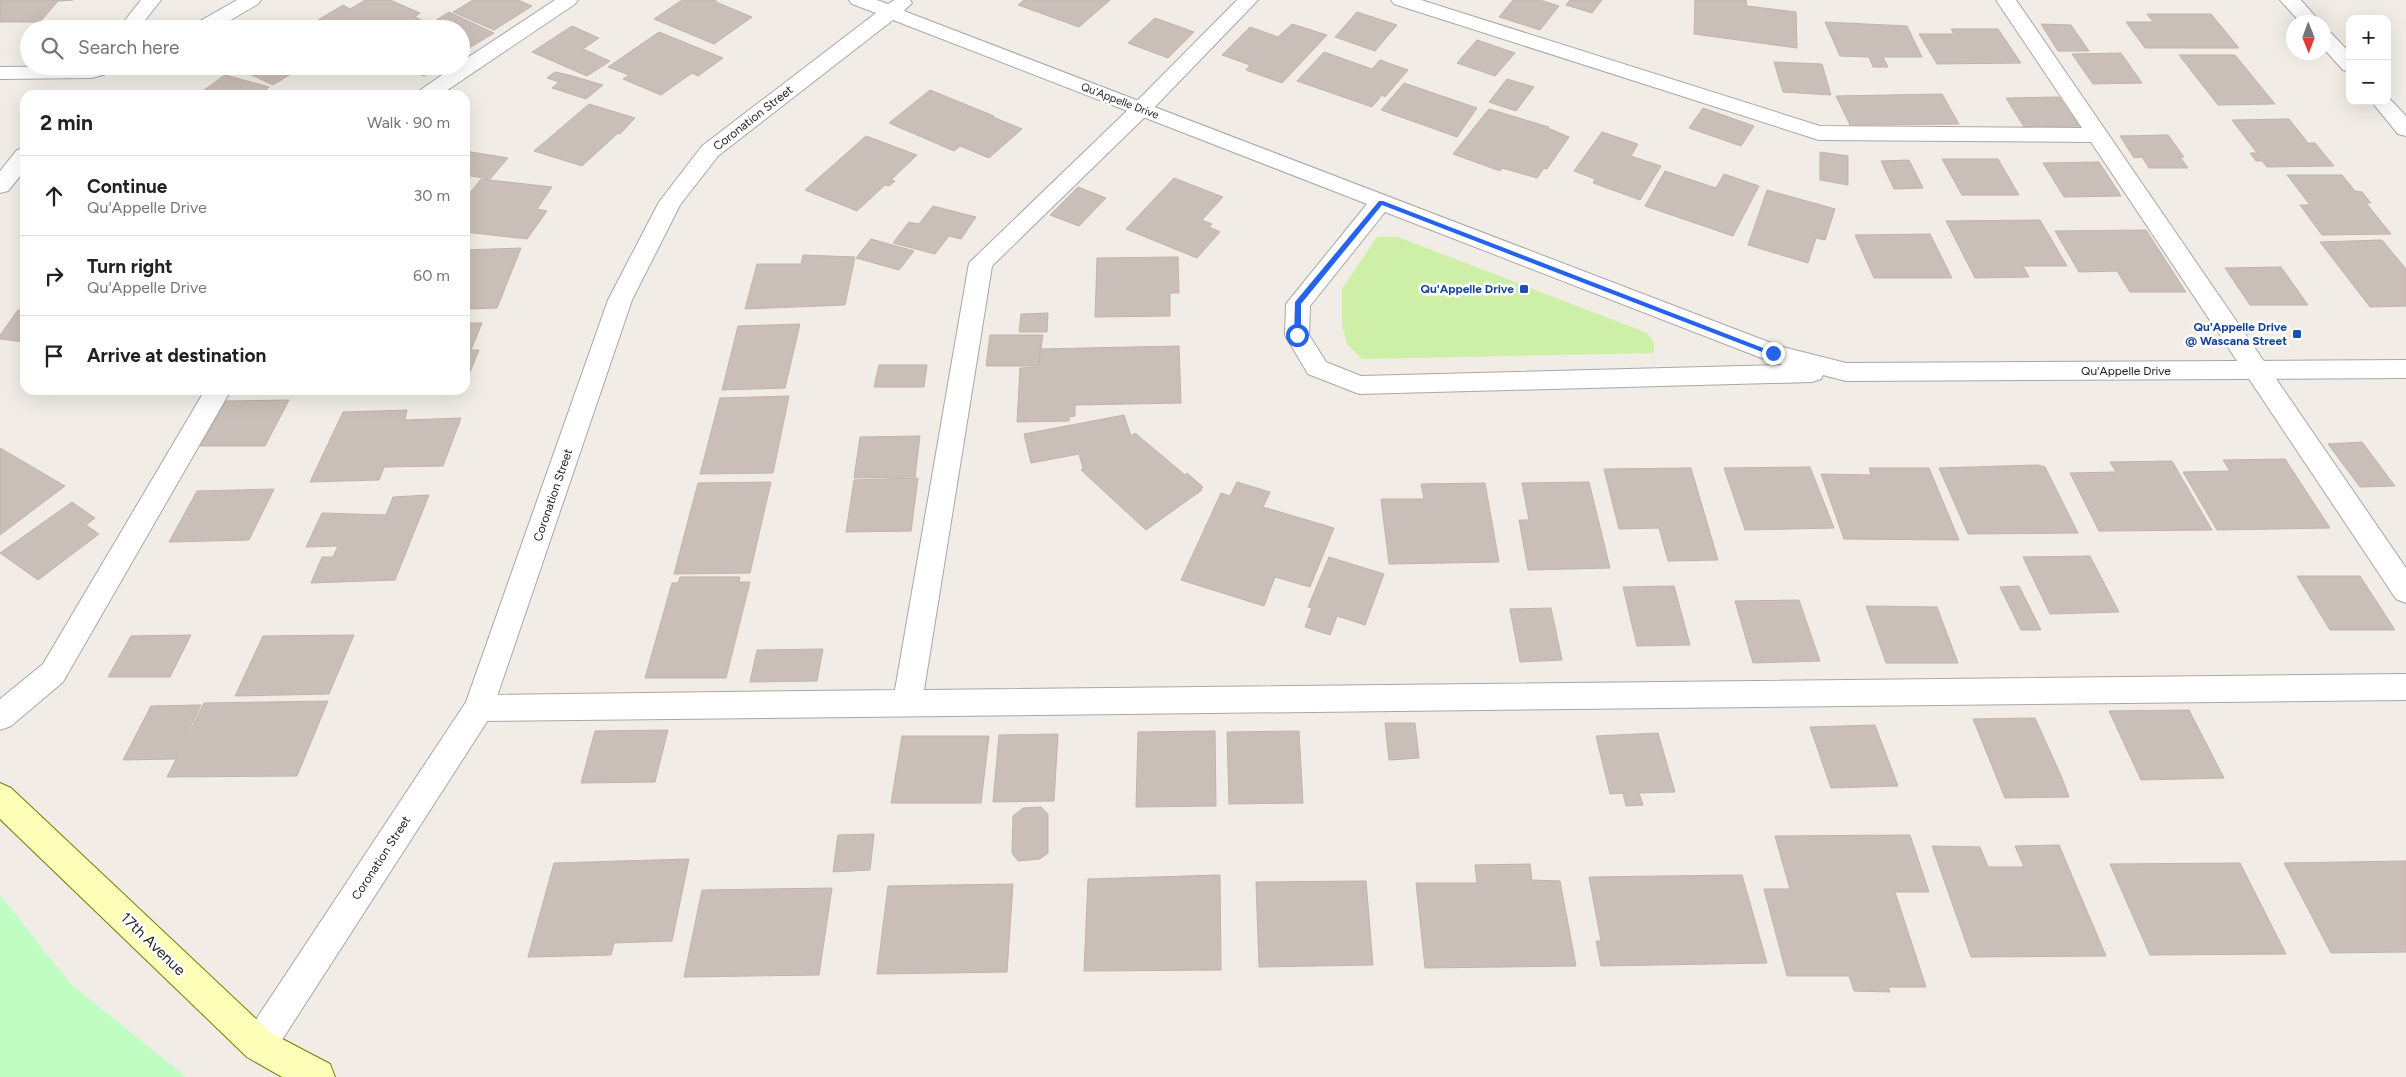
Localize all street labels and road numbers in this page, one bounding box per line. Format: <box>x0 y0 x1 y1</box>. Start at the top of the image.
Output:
street label: Qu'Appelle Drive <box>1079 80 1161 122</box>
street label: Coronation Street <box>710 82 796 153</box>
street label: Qu'Appelle Drive <box>2081 364 2171 378</box>
street label: Coronation Street <box>531 446 576 543</box>
street label: Coronation Street <box>349 813 414 902</box>
street label: 17th Avenue <box>117 909 189 979</box>

